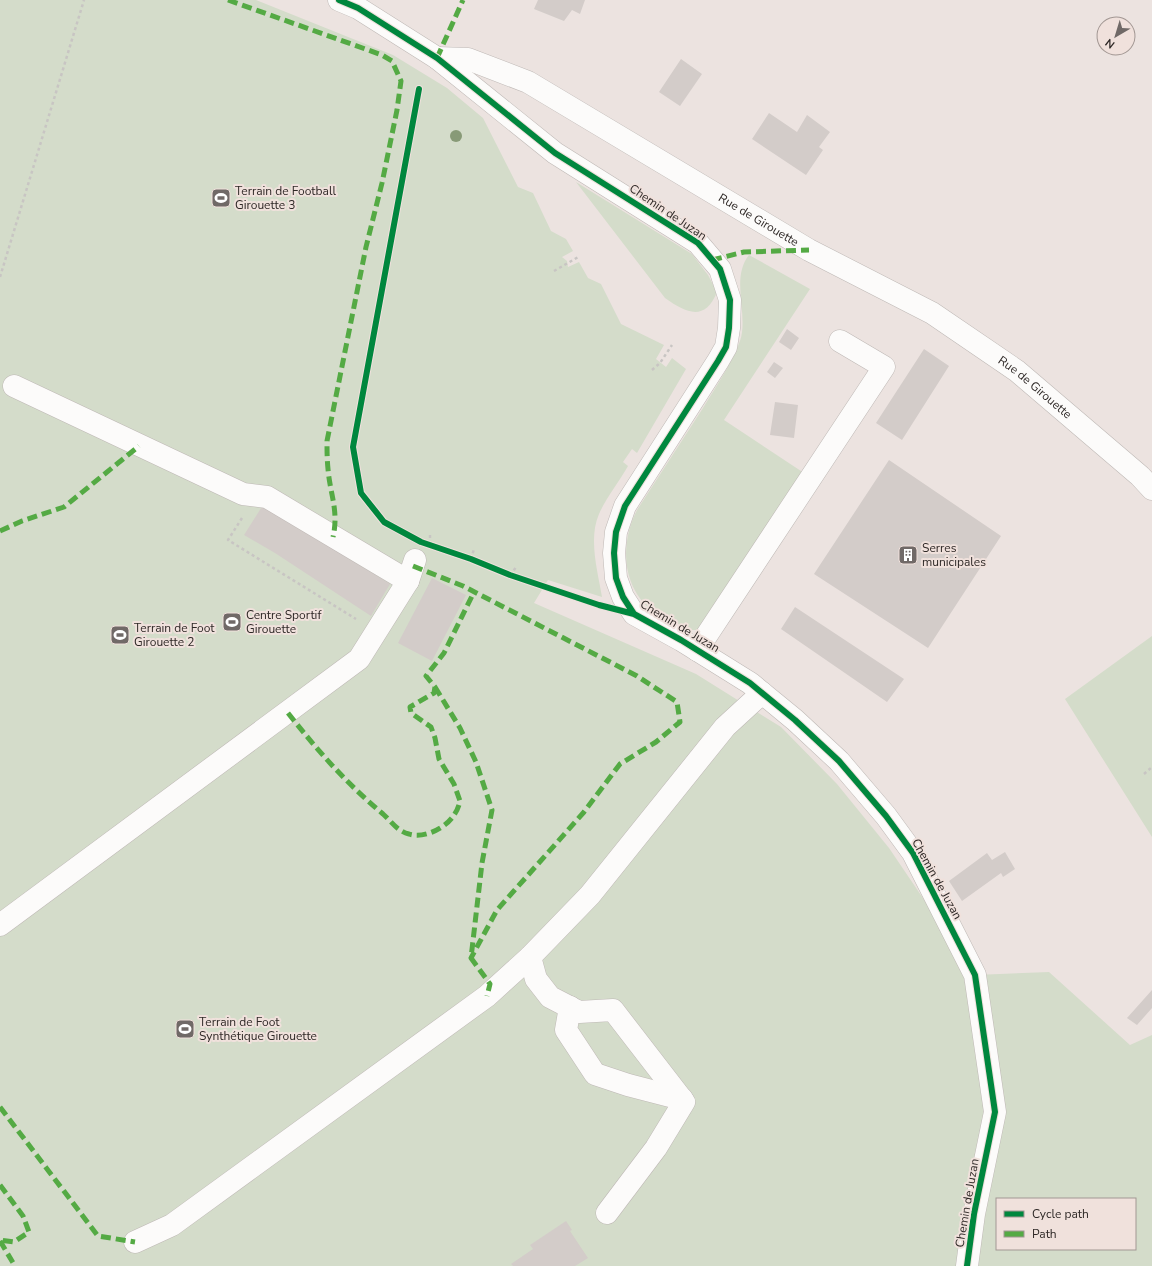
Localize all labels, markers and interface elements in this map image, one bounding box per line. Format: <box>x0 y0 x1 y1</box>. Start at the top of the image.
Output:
north arrow <box>1096 16 1136 56</box>
text: N <box>1102 35 1118 52</box>
street label: Chemin de Juzan <box>626 180 710 244</box>
place label: Terrain de Football Girouette 3 <box>235 183 336 213</box>
sports icon: Terrain de Football Girouette 3 <box>210 187 232 209</box>
street label: Rue de Girouette <box>716 190 802 250</box>
street label: Rue de Girouette <box>995 352 1075 422</box>
place label: Serres municipales <box>922 540 986 570</box>
building icon: Serres municipales <box>897 544 919 566</box>
street label: Chemin de Juzan <box>637 596 723 656</box>
place label: Centre Sportif Girouette <box>246 607 322 637</box>
sports icon: Centre Sportif Girouette <box>221 611 243 633</box>
place label: Terrain de Foot Girouette 2 <box>134 620 215 650</box>
sports icon: Terrain de Foot Girouette 2 <box>109 624 131 646</box>
street label: Chemin de Juzan <box>908 836 966 922</box>
place label: Terrain de Foot Synthétique Girouette <box>199 1014 317 1044</box>
sports icon: Terrain de Foot Synthétique Girouette <box>174 1018 196 1040</box>
street label: Chemin de Juzan <box>951 1157 983 1249</box>
legend <box>996 1198 1136 1250</box>
text: Cycle path <box>1032 1206 1089 1222</box>
text: Path <box>1032 1226 1057 1242</box>

